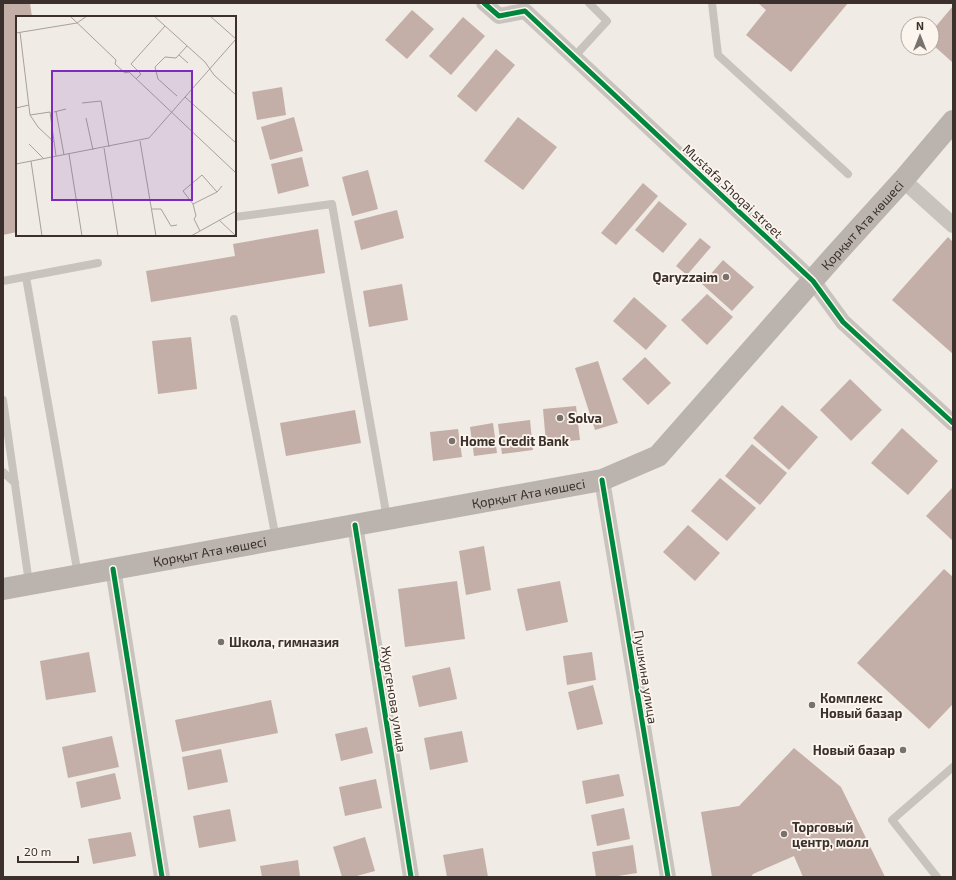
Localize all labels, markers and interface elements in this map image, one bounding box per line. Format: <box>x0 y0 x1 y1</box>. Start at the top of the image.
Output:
inset map <box>16 16 236 236</box>
north arrow <box>900 16 940 56</box>
text: N <box>916 19 924 32</box>
street label: Mustafa Shoqai street <box>680 141 786 242</box>
street label: Қорқыт Ата көшесі <box>818 177 907 273</box>
place label: Qaryzzaim <box>653 269 718 286</box>
marker: Qaryzzaim <box>721 272 731 282</box>
place label: Solva <box>568 410 602 426</box>
marker: Solva <box>555 413 565 423</box>
place label: Home Credit Bank <box>460 433 570 449</box>
marker: Home Credit Bank <box>447 436 457 446</box>
street label: Қорқыт Ата көшесі <box>470 475 586 512</box>
street label: Қорқыт Ата көшесі <box>152 533 268 570</box>
street label: Пушкина улица <box>631 629 661 725</box>
place label: Школа, гимназия <box>229 634 339 650</box>
marker: Школа, гимназия <box>216 637 226 647</box>
street label: Жургенова улица <box>378 645 410 753</box>
place label: Комплекс Новый базар <box>820 690 902 721</box>
marker: Комплекс Новый базар <box>807 700 817 710</box>
place label: Новый базар <box>813 742 895 758</box>
marker: Новый базар <box>898 745 908 755</box>
place label: Торговый центр, молл <box>792 819 869 850</box>
marker: Торговый центр, молл <box>779 829 789 839</box>
scale bar <box>18 838 78 864</box>
text: 20 m <box>24 844 51 858</box>

